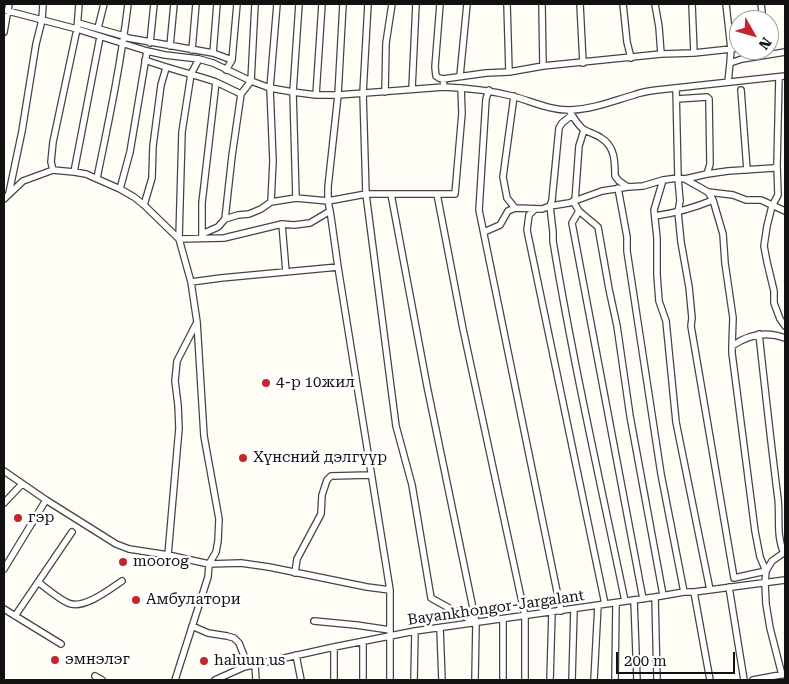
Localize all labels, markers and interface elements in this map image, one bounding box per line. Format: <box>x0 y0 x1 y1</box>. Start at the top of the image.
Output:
north arrow <box>729 10 779 60</box>
text: N <box>755 34 775 53</box>
place label: 4-р 10жил <box>276 374 355 392</box>
marker: 4-р 10жил <box>260 377 272 389</box>
place label: Хүнсний дэлгүүр <box>253 449 387 467</box>
marker: Хүнсний дэлгүүр <box>237 452 249 464</box>
place label: гэр <box>28 509 54 527</box>
marker: гэр <box>12 512 24 524</box>
place label: moorog <box>133 553 189 571</box>
marker: moorog <box>117 556 129 568</box>
street label: Bayankhongor-Jargalant <box>406 587 586 629</box>
place label: Амбулатори <box>146 591 241 609</box>
marker: Амбулатори <box>130 594 142 606</box>
scale bar <box>619 642 738 674</box>
place label: эмнэлэг <box>65 651 130 669</box>
place label: haluun us <box>214 652 285 670</box>
text: 200 m <box>624 652 667 670</box>
marker: эмнэлэг <box>49 654 61 666</box>
marker: haluun us <box>198 655 210 667</box>

